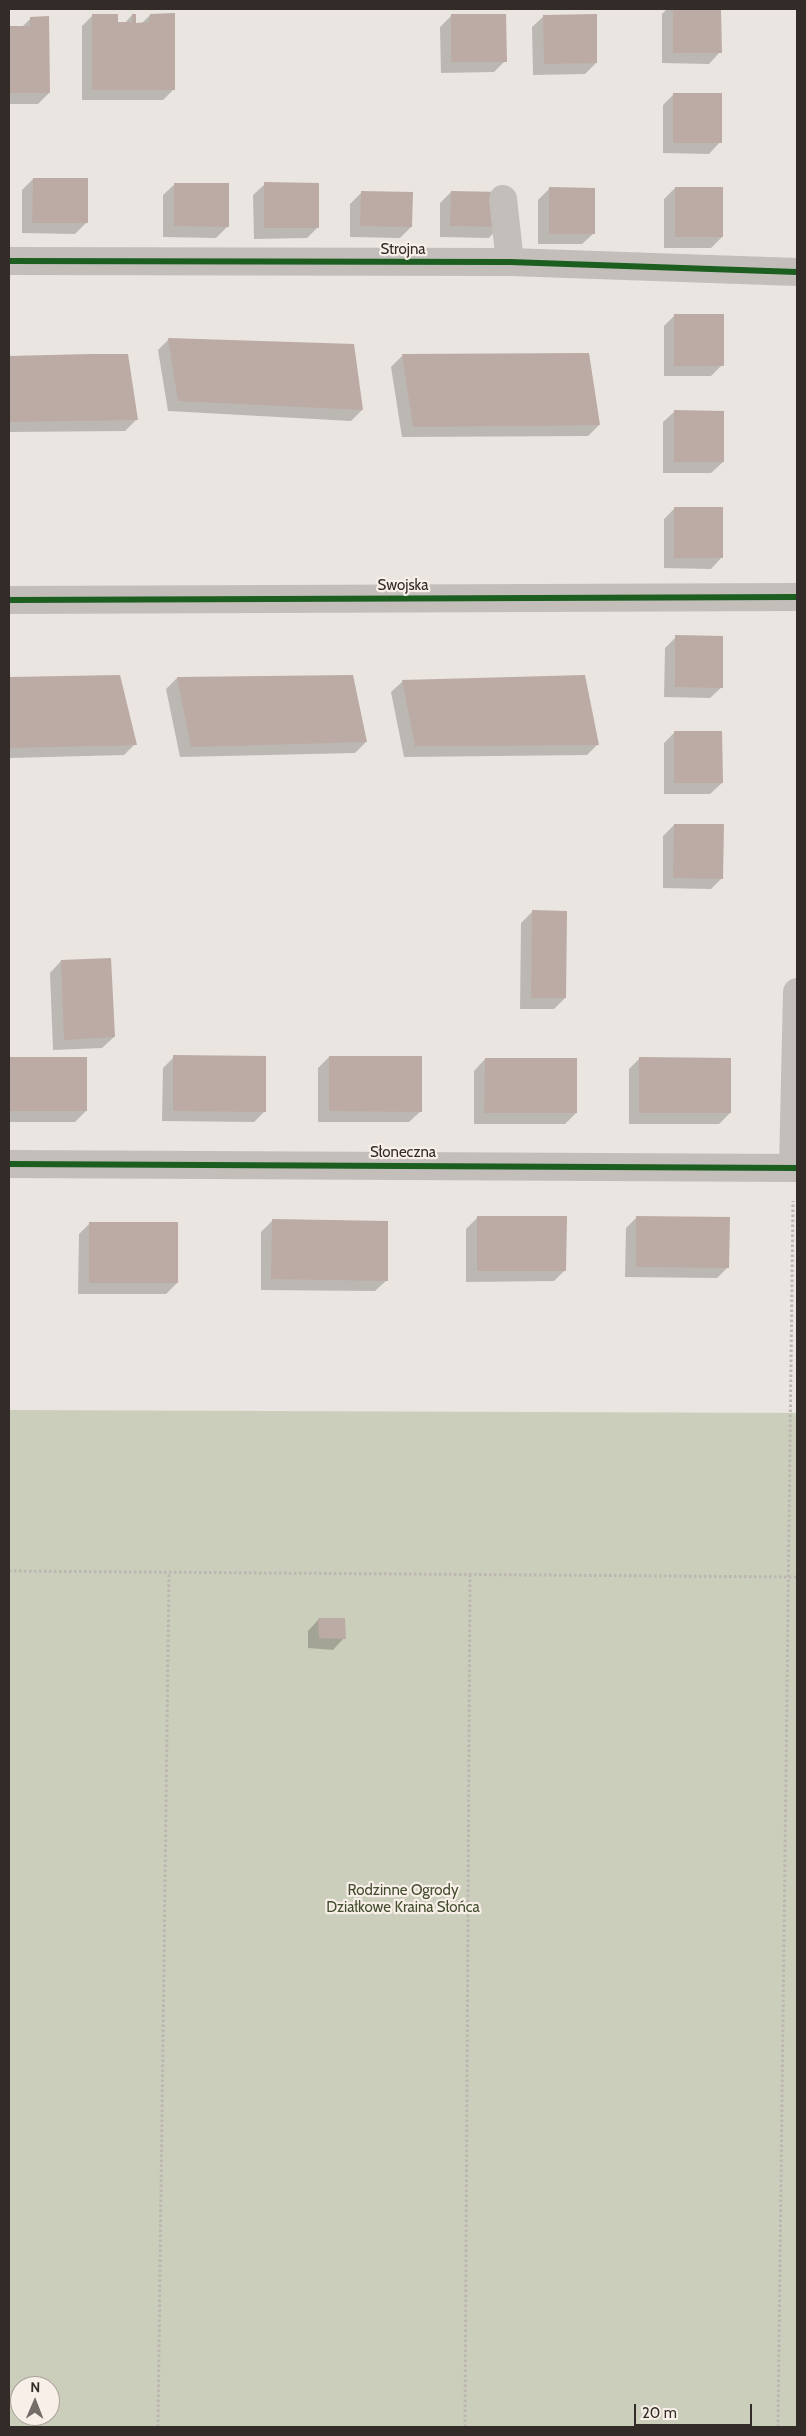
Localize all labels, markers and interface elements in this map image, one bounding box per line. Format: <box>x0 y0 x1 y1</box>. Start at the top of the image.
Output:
street label: Strojna <box>380 241 426 259</box>
street label: Swojska <box>378 577 428 595</box>
street label: Słoneczna <box>370 1144 436 1162</box>
park label: Rodzinne Ogrody Działkowe Kraina Słońca <box>326 1882 480 1917</box>
north arrow <box>10 2376 60 2426</box>
text: N <box>30 2378 40 2396</box>
scale bar <box>636 2394 754 2426</box>
text: 20 m <box>642 2404 677 2422</box>

